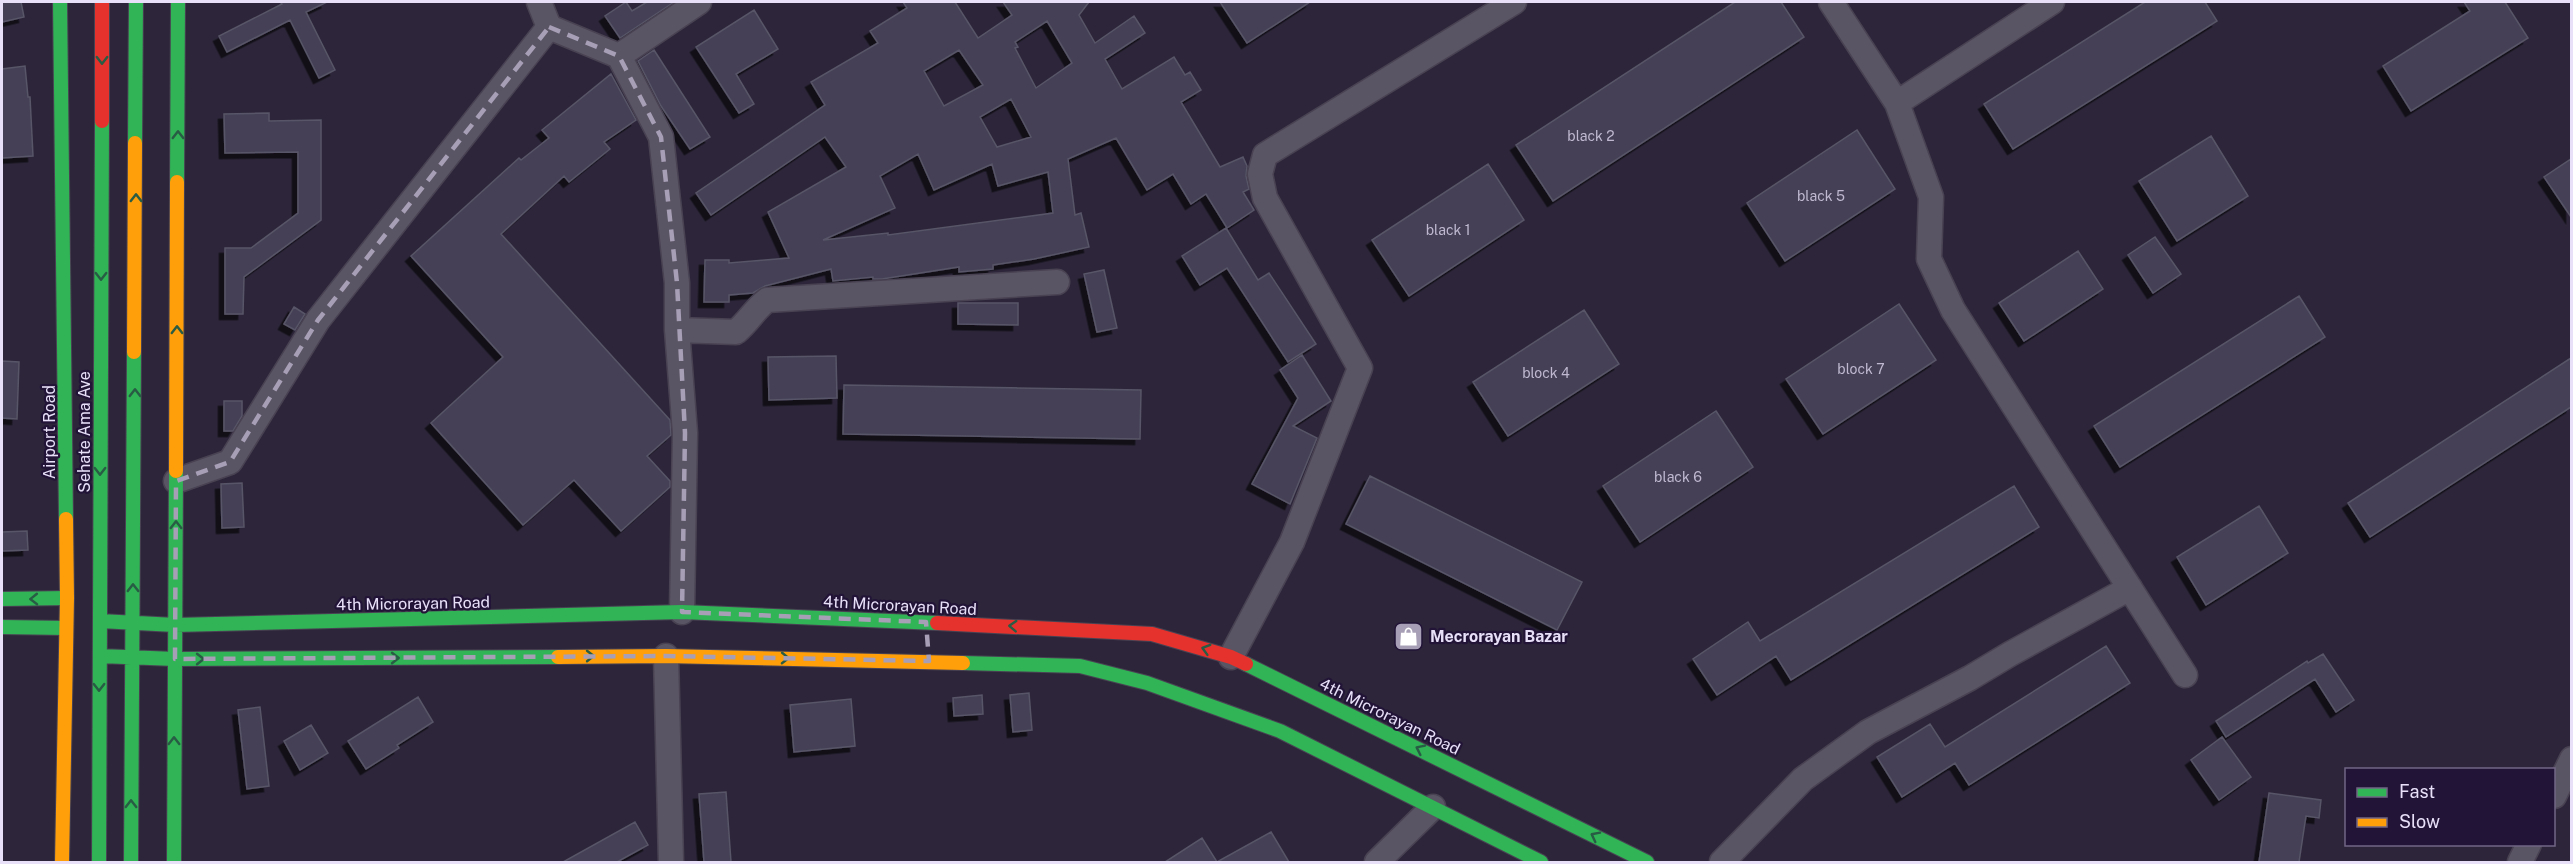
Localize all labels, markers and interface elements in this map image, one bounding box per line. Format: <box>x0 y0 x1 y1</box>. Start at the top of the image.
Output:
one-way arrow <box>96 55 108 64</box>
house number: black 2 <box>1567 128 1615 144</box>
one-way arrow <box>172 131 184 140</box>
house number: black 5 <box>1797 188 1845 204</box>
one-way arrow <box>130 194 142 203</box>
house number: black 1 <box>1426 222 1470 238</box>
one-way arrow <box>95 271 107 280</box>
one-way arrow <box>171 326 183 335</box>
house number: block 7 <box>1837 361 1885 377</box>
house number: block 4 <box>1522 365 1570 381</box>
street label: Sehate Ama Ave <box>75 371 94 493</box>
street label: Airport Road <box>40 385 59 479</box>
one-way arrow <box>129 389 141 398</box>
one-way arrow <box>94 466 107 475</box>
house number: black 6 <box>1654 469 1702 485</box>
one-way arrow <box>170 521 182 530</box>
one-way arrow <box>127 584 139 593</box>
street label: 4th Microrayan Road <box>823 592 977 619</box>
one-way arrow <box>30 593 39 605</box>
street label: 4th Microrayan Road <box>336 593 490 614</box>
one-way arrow <box>1009 620 1018 633</box>
shop icon: Mecrorayan Bazar <box>1393 620 1425 652</box>
place label: Mecrorayan Bazar <box>1430 627 1568 646</box>
one-way arrow <box>1201 644 1211 657</box>
one-way arrow <box>586 650 595 663</box>
one-way arrow <box>391 651 400 664</box>
one-way arrow <box>781 652 790 664</box>
one-way arrow <box>196 653 205 665</box>
street label: 4th Microrayan Road <box>1316 674 1463 759</box>
one-way arrow <box>93 682 106 691</box>
one-way arrow <box>168 737 180 746</box>
one-way arrow <box>1416 744 1427 756</box>
legend <box>2345 768 2555 846</box>
text: Fast <box>2399 781 2435 802</box>
one-way arrow <box>125 800 137 809</box>
text: Slow <box>2399 811 2440 832</box>
one-way arrow <box>1590 832 1601 843</box>

